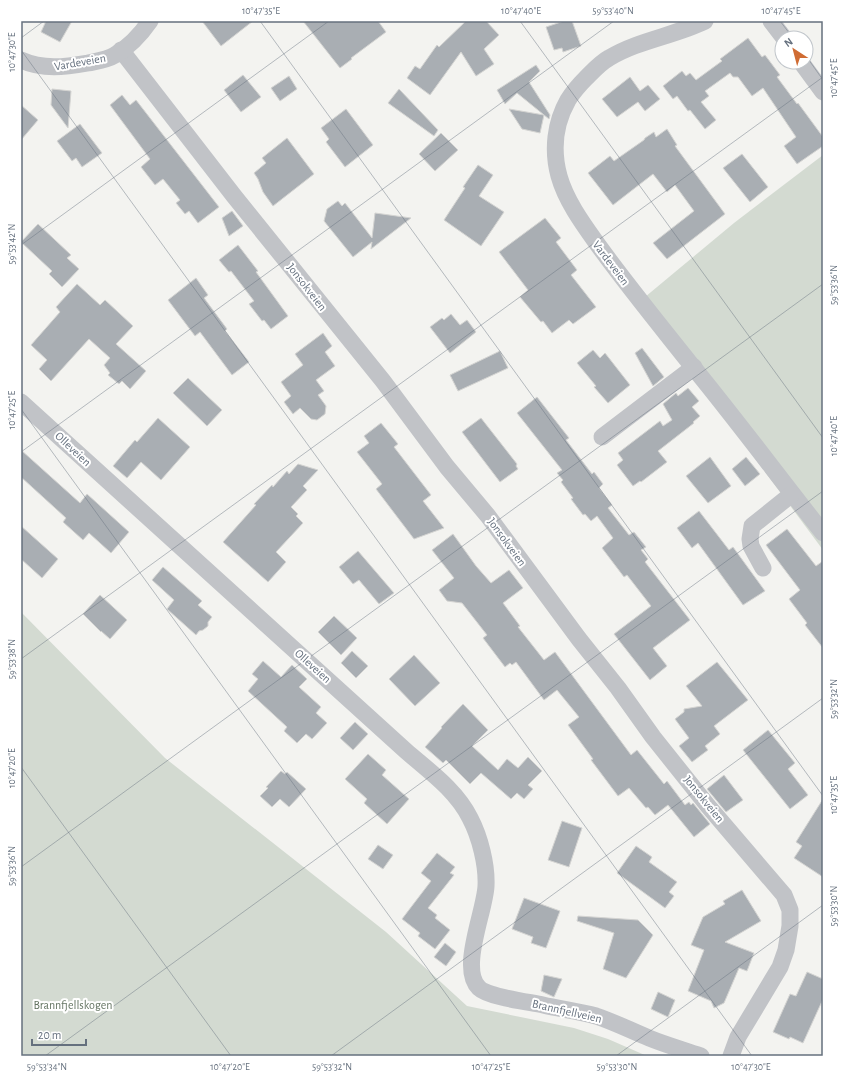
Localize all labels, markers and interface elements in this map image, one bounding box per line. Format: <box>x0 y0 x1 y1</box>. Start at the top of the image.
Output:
text: 10°47'35"E <box>242 6 280 16</box>
text: 10°47'40"E <box>501 6 541 16</box>
text: 59°53'40"N <box>592 6 634 16</box>
text: 10°47'45"E <box>762 6 801 16</box>
north arrow <box>774 30 814 70</box>
text: 10°47'30"E <box>7 32 17 72</box>
text: N <box>782 36 795 49</box>
street label: Vardeveien <box>53 52 107 72</box>
text: 10°47'45"E <box>829 58 839 97</box>
text: 59°53'42"N <box>7 224 17 264</box>
street label: Vardeveien <box>590 239 632 287</box>
street label: Jonsokveien <box>285 261 329 313</box>
text: 59°53'36"N <box>829 265 839 305</box>
text: 10°47'25"E <box>7 391 17 429</box>
text: 10°47'40"E <box>829 416 839 456</box>
street label: Olleveien <box>53 430 93 468</box>
street label: Jonsokveien <box>486 516 528 568</box>
text: 59°53'38"N <box>7 639 17 679</box>
street label: Olleveien <box>293 647 333 685</box>
text: 59°53'32"N <box>829 679 839 719</box>
text: 10°47'20"E <box>7 748 17 788</box>
street label: Jonsokveien <box>682 773 726 825</box>
text: 10°47'35"E <box>829 776 839 814</box>
text: 59°53'36"N <box>7 846 17 886</box>
text: 59°53'30"N <box>829 886 839 926</box>
street label: Brannfjellveien <box>531 997 603 1026</box>
park label: Brannfjellskogen <box>33 999 113 1012</box>
scale bar <box>32 1021 86 1047</box>
text: 20 m <box>38 1029 61 1041</box>
text: 59°53'34"N <box>27 1062 67 1072</box>
text: 10°47'20"E <box>210 1062 250 1072</box>
text: 59°53'32"N <box>312 1062 352 1072</box>
text: 10°47'25"E <box>472 1062 510 1072</box>
text: 59°53'30"N <box>597 1062 637 1072</box>
text: 10°47'30"E <box>731 1062 771 1072</box>

